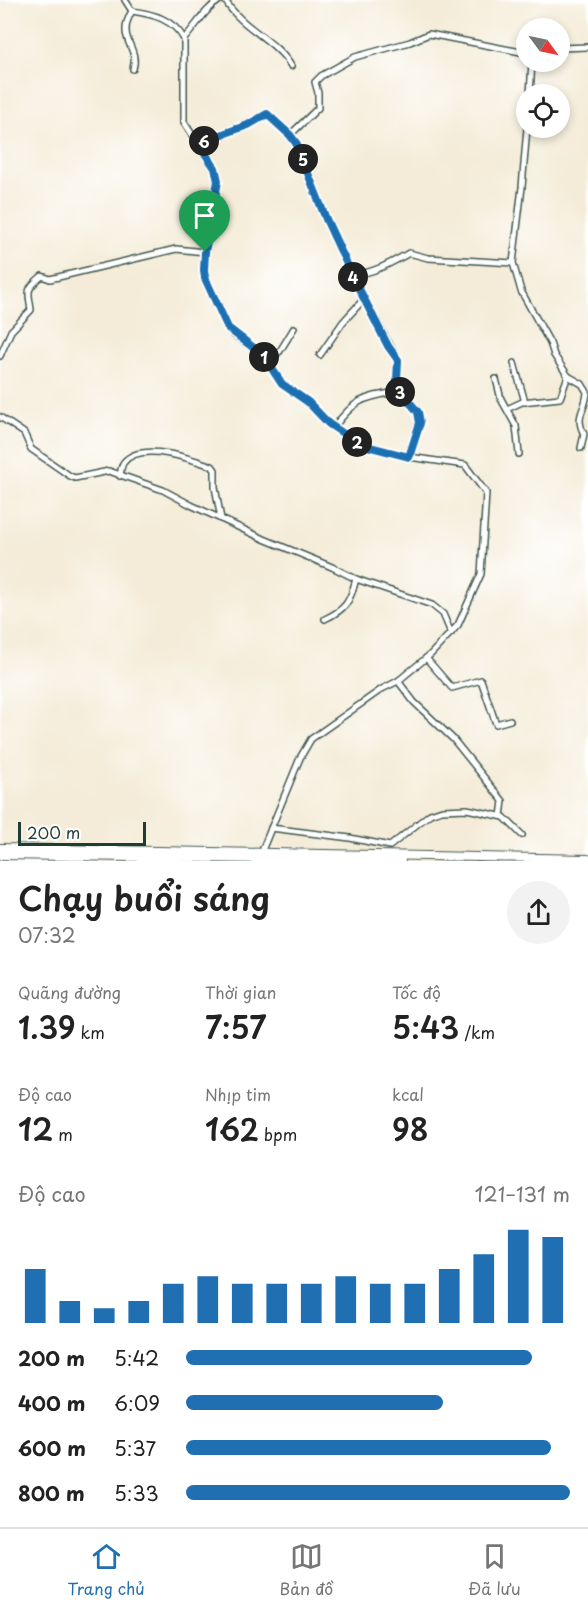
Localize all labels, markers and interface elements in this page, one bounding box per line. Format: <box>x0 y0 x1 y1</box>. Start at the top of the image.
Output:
north arrow <box>516 18 570 72</box>
map controls <box>516 18 570 138</box>
button: locate <box>516 84 570 138</box>
pin: 6 <box>189 126 219 156</box>
text: 6 <box>198 129 210 153</box>
pin: 5 <box>288 144 318 174</box>
text: 5 <box>298 147 308 171</box>
pin <box>179 190 230 252</box>
icon: arrive <box>188 199 221 232</box>
pin: 4 <box>338 262 368 292</box>
text: 4 <box>348 265 358 289</box>
pin: 1 <box>249 342 279 372</box>
text: 1 <box>260 345 268 369</box>
pin: 3 <box>385 377 415 407</box>
text: 3 <box>395 380 405 404</box>
pin: 2 <box>342 427 372 457</box>
text: 2 <box>351 430 363 454</box>
scale bar <box>18 819 146 846</box>
text: 200 m <box>27 820 80 844</box>
text: Chạy buổi sáng <box>18 872 270 922</box>
button: share <box>507 881 570 944</box>
text: 07:32 <box>18 920 76 950</box>
text: Quãng đường <box>18 980 121 1004</box>
text: Thời gian <box>205 980 276 1004</box>
text: Tốc độ <box>392 980 441 1004</box>
text: 1.39 <box>18 1004 75 1049</box>
text: 7:57 <box>205 1004 266 1049</box>
text: 5:43 <box>392 1004 459 1049</box>
text: km <box>75 1020 105 1044</box>
text: /km <box>459 1020 495 1044</box>
text: Độ cao <box>18 1082 72 1106</box>
text: Nhịp tim <box>205 1082 271 1106</box>
text: kcal <box>392 1082 424 1106</box>
text: 12 <box>18 1106 53 1151</box>
text: 162 <box>205 1106 259 1151</box>
text: 98 <box>392 1106 429 1151</box>
text: m <box>53 1122 73 1146</box>
text: bpm <box>259 1122 297 1146</box>
text: Độ cao <box>18 1179 86 1209</box>
text: 121–131 m <box>475 1179 570 1209</box>
text: 200 m <box>18 1343 85 1373</box>
text: 5:42 <box>114 1343 159 1373</box>
text: 400 m <box>18 1388 86 1418</box>
text: 6:09 <box>114 1388 160 1418</box>
text: 600 m <box>18 1433 86 1463</box>
text: 5:37 <box>114 1433 156 1463</box>
text: 800 m <box>18 1478 85 1508</box>
text: 5:33 <box>114 1478 159 1508</box>
tab: Trang chủ <box>67 1540 145 1600</box>
tab: Bản đồ <box>280 1540 333 1600</box>
tab: Đã lưu <box>468 1540 521 1600</box>

